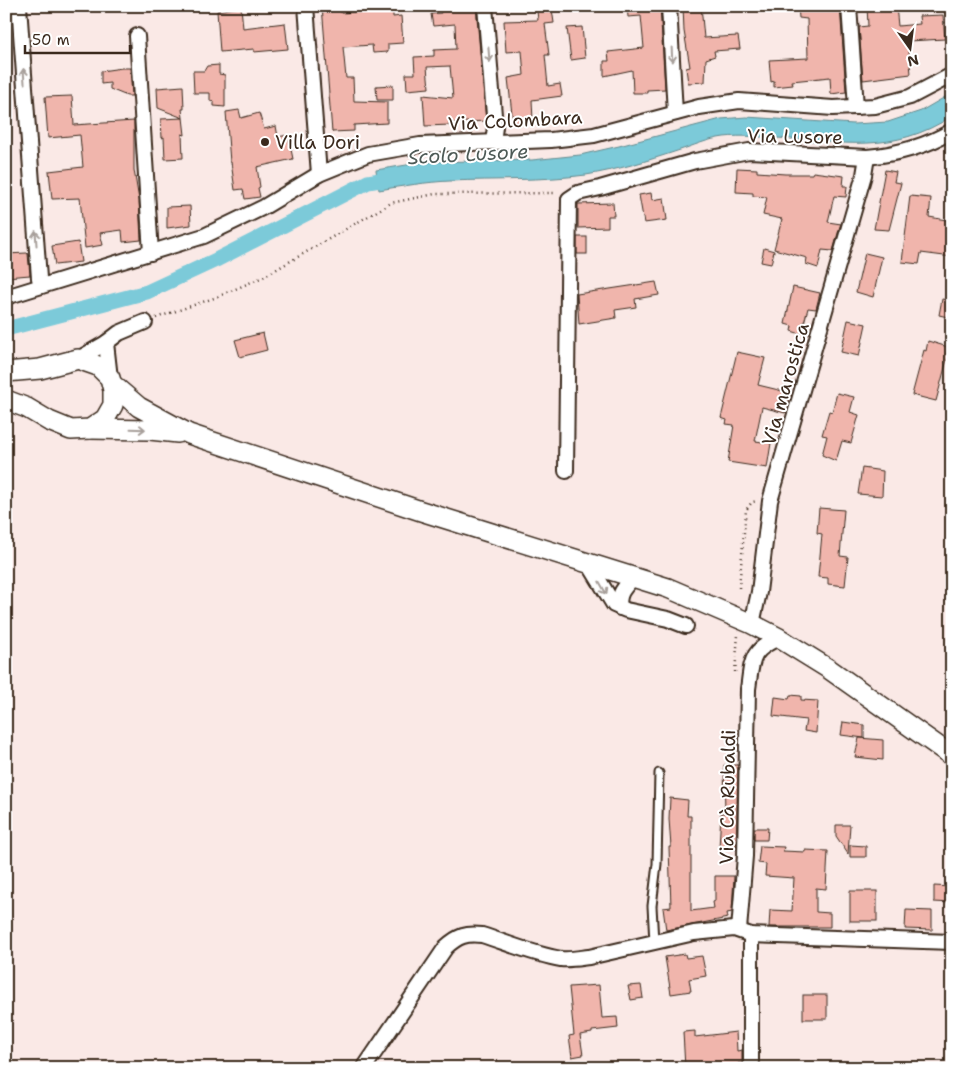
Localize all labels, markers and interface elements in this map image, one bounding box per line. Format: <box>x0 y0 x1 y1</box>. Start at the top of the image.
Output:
scale bar <box>25 22 130 54</box>
north arrow <box>886 22 936 72</box>
text: 50 m <box>32 30 70 50</box>
one-way arrow <box>484 47 494 63</box>
one-way arrow <box>667 47 676 63</box>
text: N <box>906 51 921 71</box>
one-way arrow <box>19 68 29 84</box>
street label: Via Colombara <box>447 104 583 136</box>
street label: Via Lusore <box>747 123 843 150</box>
place label: Villa Dori <box>275 130 360 155</box>
marker: Villa Dori <box>259 136 271 148</box>
water label: Scolo Lusore <box>407 138 529 170</box>
one-way arrow <box>31 230 40 246</box>
street label: Via marostica <box>756 320 815 448</box>
one-way arrow <box>130 425 146 434</box>
one-way arrow <box>598 580 608 595</box>
street label: Via Cà Rubaldi <box>714 729 741 865</box>

